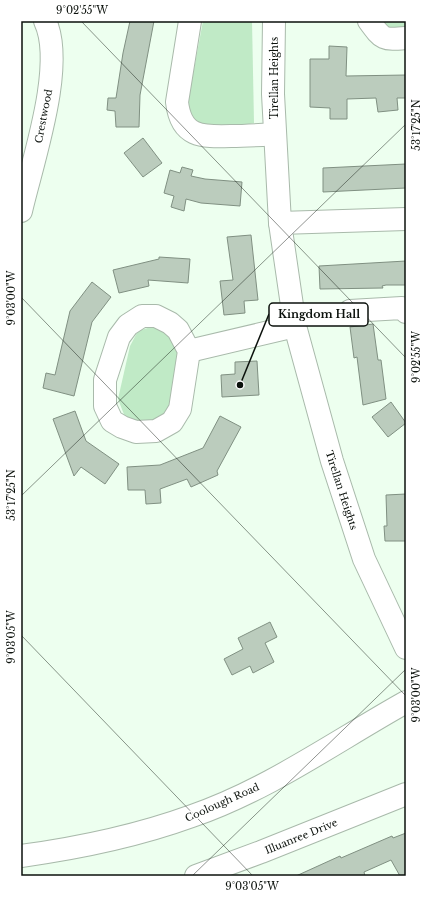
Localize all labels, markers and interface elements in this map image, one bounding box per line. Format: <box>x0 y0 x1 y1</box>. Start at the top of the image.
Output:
text: 9°02'55"W <box>56 4 108 17</box>
street label: Tirellan Heights <box>268 36 281 119</box>
street label: Crestwood <box>32 88 55 144</box>
text: 53°17'25"N <box>410 99 423 151</box>
text: 9°03'00"W <box>5 270 18 326</box>
callout: Kingdom Hall <box>269 303 368 326</box>
text: Kingdom Hall <box>278 307 360 321</box>
text: 9°02'55"W <box>410 331 423 383</box>
street label: Tirellan Heights <box>323 449 361 532</box>
text: 53°17'25"N <box>5 469 18 521</box>
text: 9°03'05"W <box>5 610 18 664</box>
text: 9°03'00"W <box>410 667 423 723</box>
street label: Coolough Road <box>183 780 262 825</box>
street label: Illuanree Drive <box>263 816 340 857</box>
text: 9°03'05"W <box>225 880 279 893</box>

